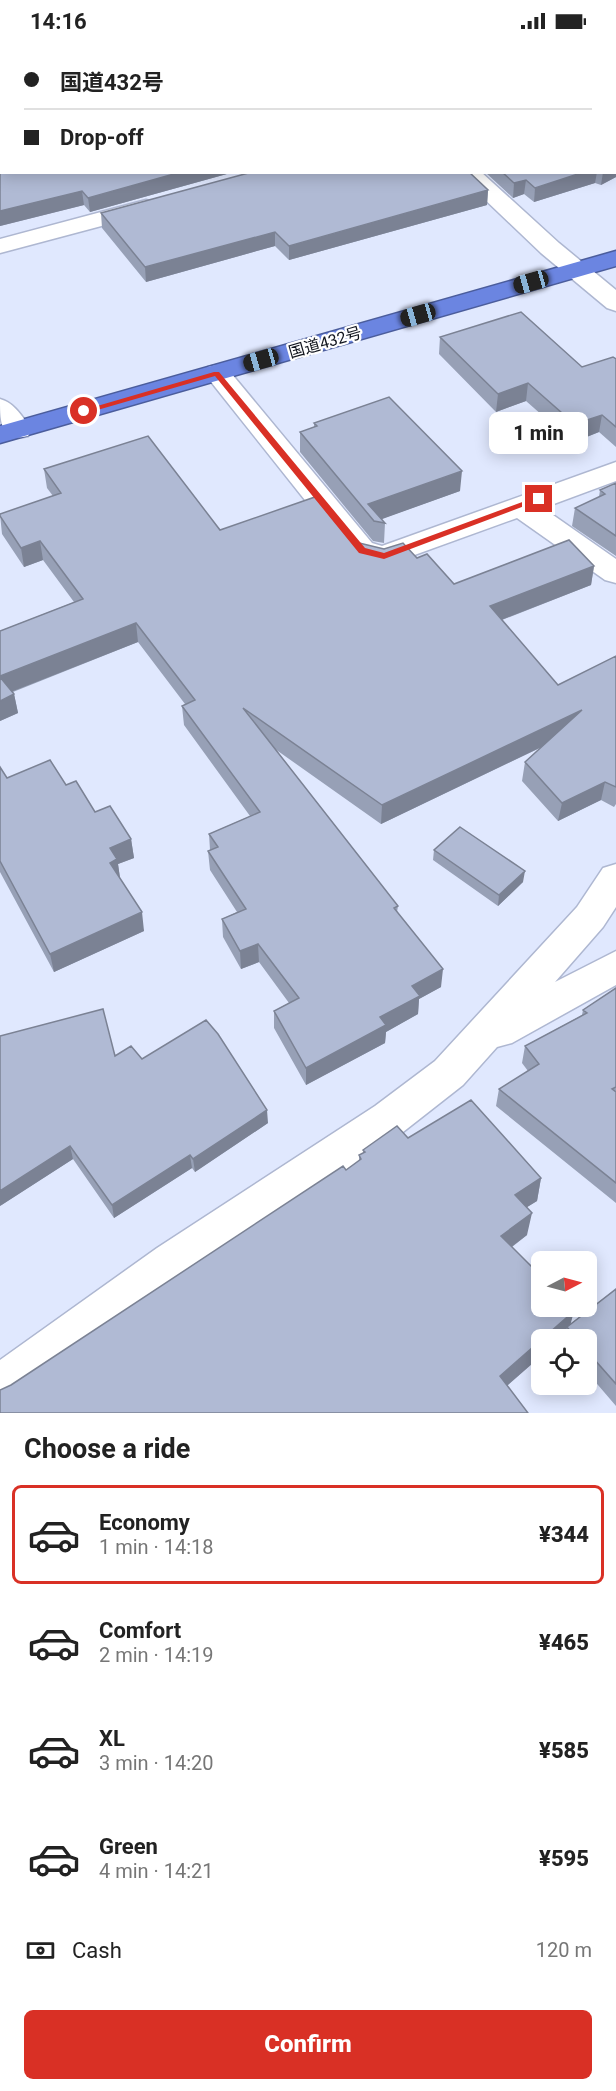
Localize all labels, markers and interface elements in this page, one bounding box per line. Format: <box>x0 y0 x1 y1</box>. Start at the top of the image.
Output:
text: 14:16 <box>30 9 87 34</box>
text: 国道432号 <box>60 70 164 95</box>
text: Drop-off <box>60 125 144 150</box>
car <box>511 268 551 296</box>
car <box>398 301 438 329</box>
street label: 国道432号 <box>286 323 364 362</box>
car <box>241 346 281 374</box>
route start <box>70 397 97 424</box>
callout: 1 min <box>490 412 588 454</box>
text: 1 min <box>513 421 564 445</box>
route end <box>525 485 552 512</box>
north arrow <box>531 1251 597 1317</box>
map controls <box>531 1251 597 1395</box>
button: locate <box>531 1329 597 1395</box>
text: Choose a ride <box>24 1433 190 1465</box>
icon: car <box>27 1508 81 1562</box>
text: Economy <box>99 1510 190 1535</box>
text: ¥344 <box>539 1522 589 1547</box>
text: 1 min · 14:18 <box>99 1535 214 1559</box>
icon: car <box>27 1616 81 1670</box>
text: Comfort <box>99 1618 181 1643</box>
text: ¥465 <box>539 1630 589 1655</box>
text: 2 min · 14:19 <box>99 1643 214 1667</box>
icon: car <box>27 1724 81 1778</box>
text: XL <box>99 1726 125 1751</box>
text: ¥585 <box>539 1738 589 1763</box>
text: 3 min · 14:20 <box>99 1751 214 1775</box>
icon: car <box>27 1832 81 1886</box>
text: Green <box>99 1834 158 1859</box>
text: ¥595 <box>539 1846 589 1871</box>
text: 4 min · 14:21 <box>99 1859 214 1883</box>
icon: cash <box>24 1934 57 1967</box>
text: Cash <box>72 1938 122 1963</box>
text: 120 m <box>536 1938 592 1962</box>
button: Confirm <box>24 2010 592 2079</box>

